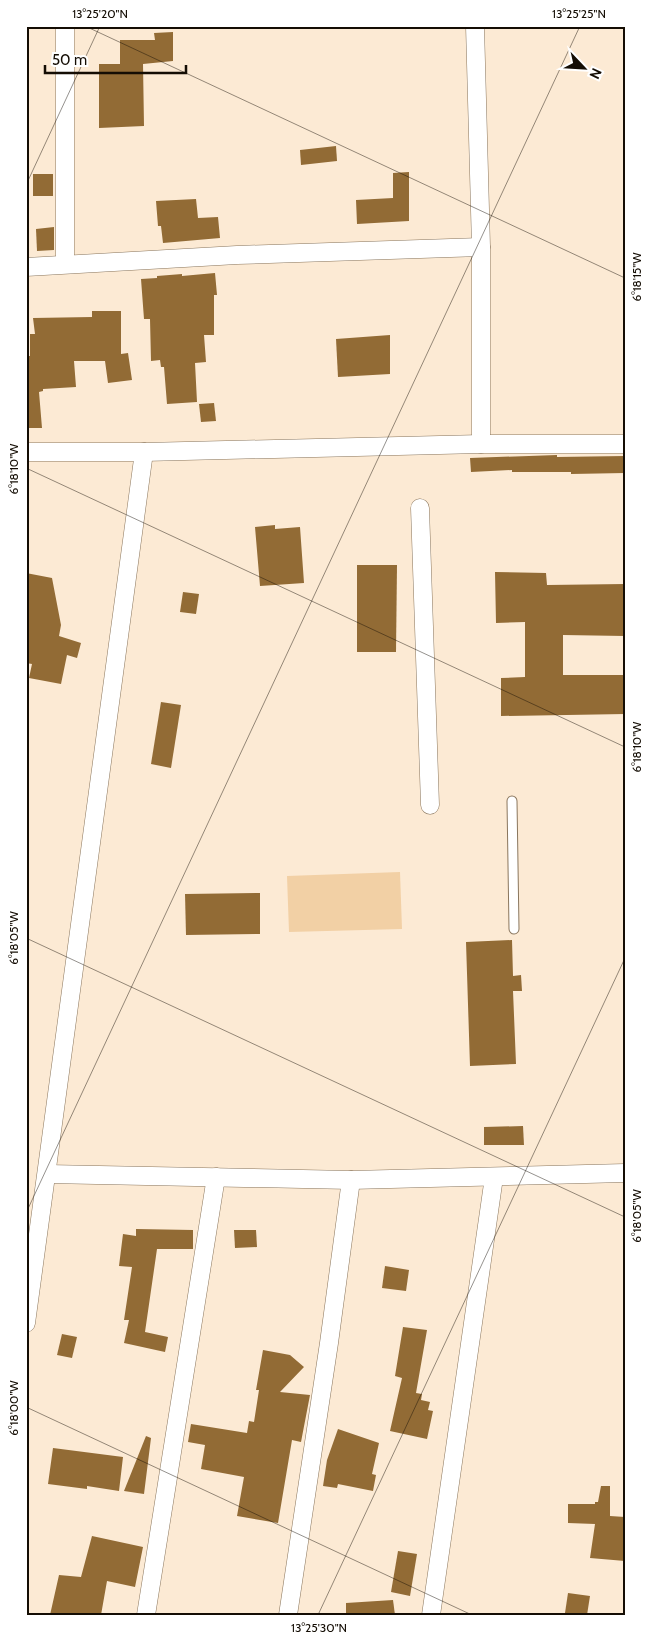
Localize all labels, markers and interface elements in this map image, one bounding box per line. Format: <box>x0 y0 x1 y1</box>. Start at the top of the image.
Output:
text: 13°25'20"N <box>72 6 128 21</box>
text: 13°25'25"N <box>552 6 606 21</box>
scale bar <box>45 42 186 74</box>
north arrow <box>558 42 608 92</box>
text: 50 m <box>52 51 87 69</box>
text: N <box>586 65 606 82</box>
text: 6°18'15"W <box>629 252 644 302</box>
text: 6°18'10"W <box>6 443 21 494</box>
text: 6°18'10"W <box>629 721 644 772</box>
text: 6°18'05"W <box>6 911 21 965</box>
text: 6°18'05"W <box>629 1189 644 1243</box>
text: 6°18'00"W <box>6 1380 21 1436</box>
text: 13°25'30"N <box>291 1620 347 1635</box>

